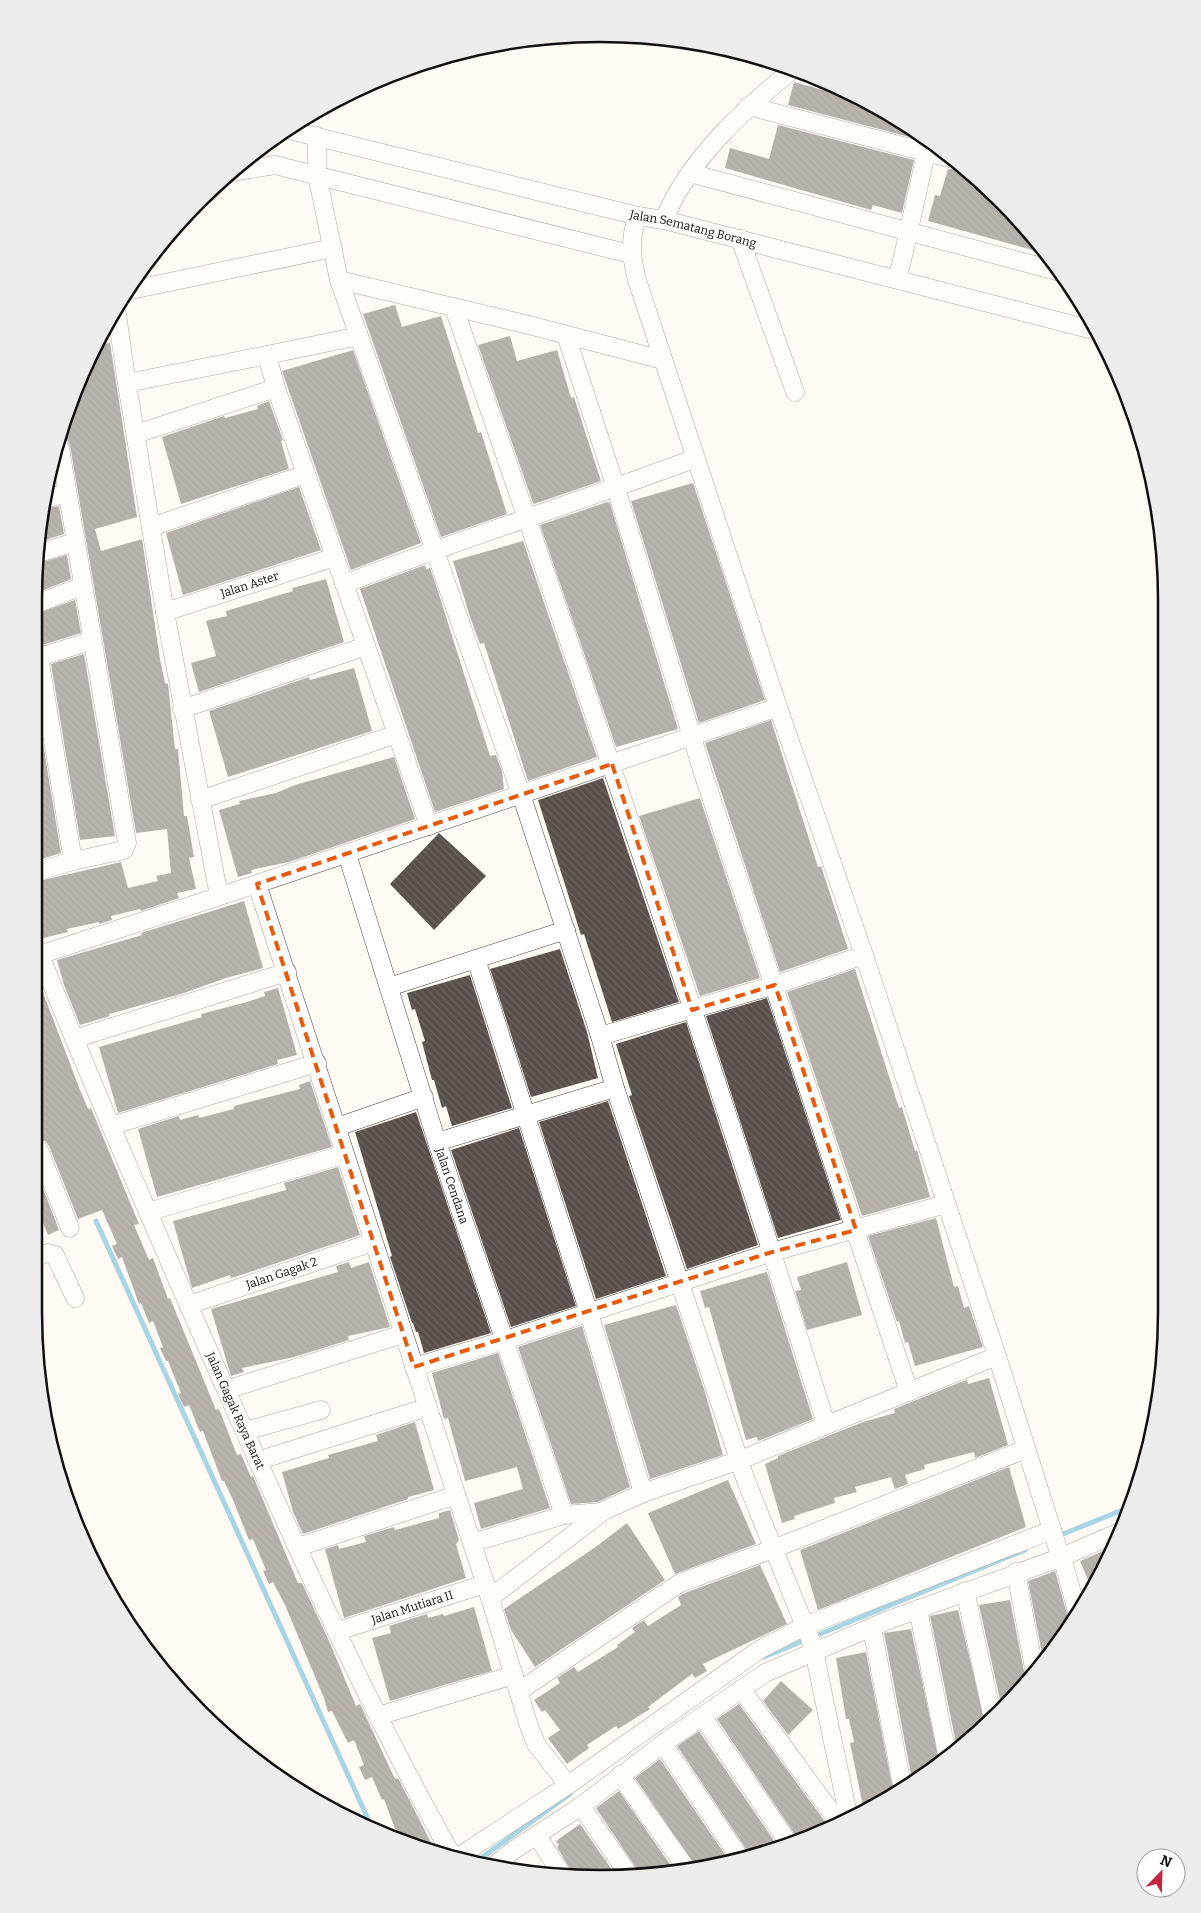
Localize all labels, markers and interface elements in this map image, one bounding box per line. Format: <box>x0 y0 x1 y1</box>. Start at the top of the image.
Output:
street label: Jalan Sematang Borang <box>627 207 758 250</box>
street label: Jalan Aster <box>218 568 281 601</box>
street label: Jalan Cendana <box>432 1145 471 1226</box>
street label: Jalan Gagak 2 <box>243 1255 319 1292</box>
street label: Jalan Gagak Raya Barat <box>203 1349 268 1472</box>
street label: Jalan Mutiara II <box>369 1588 455 1627</box>
north arrow <box>1136 1848 1186 1898</box>
text: N <box>1158 1852 1174 1872</box>

